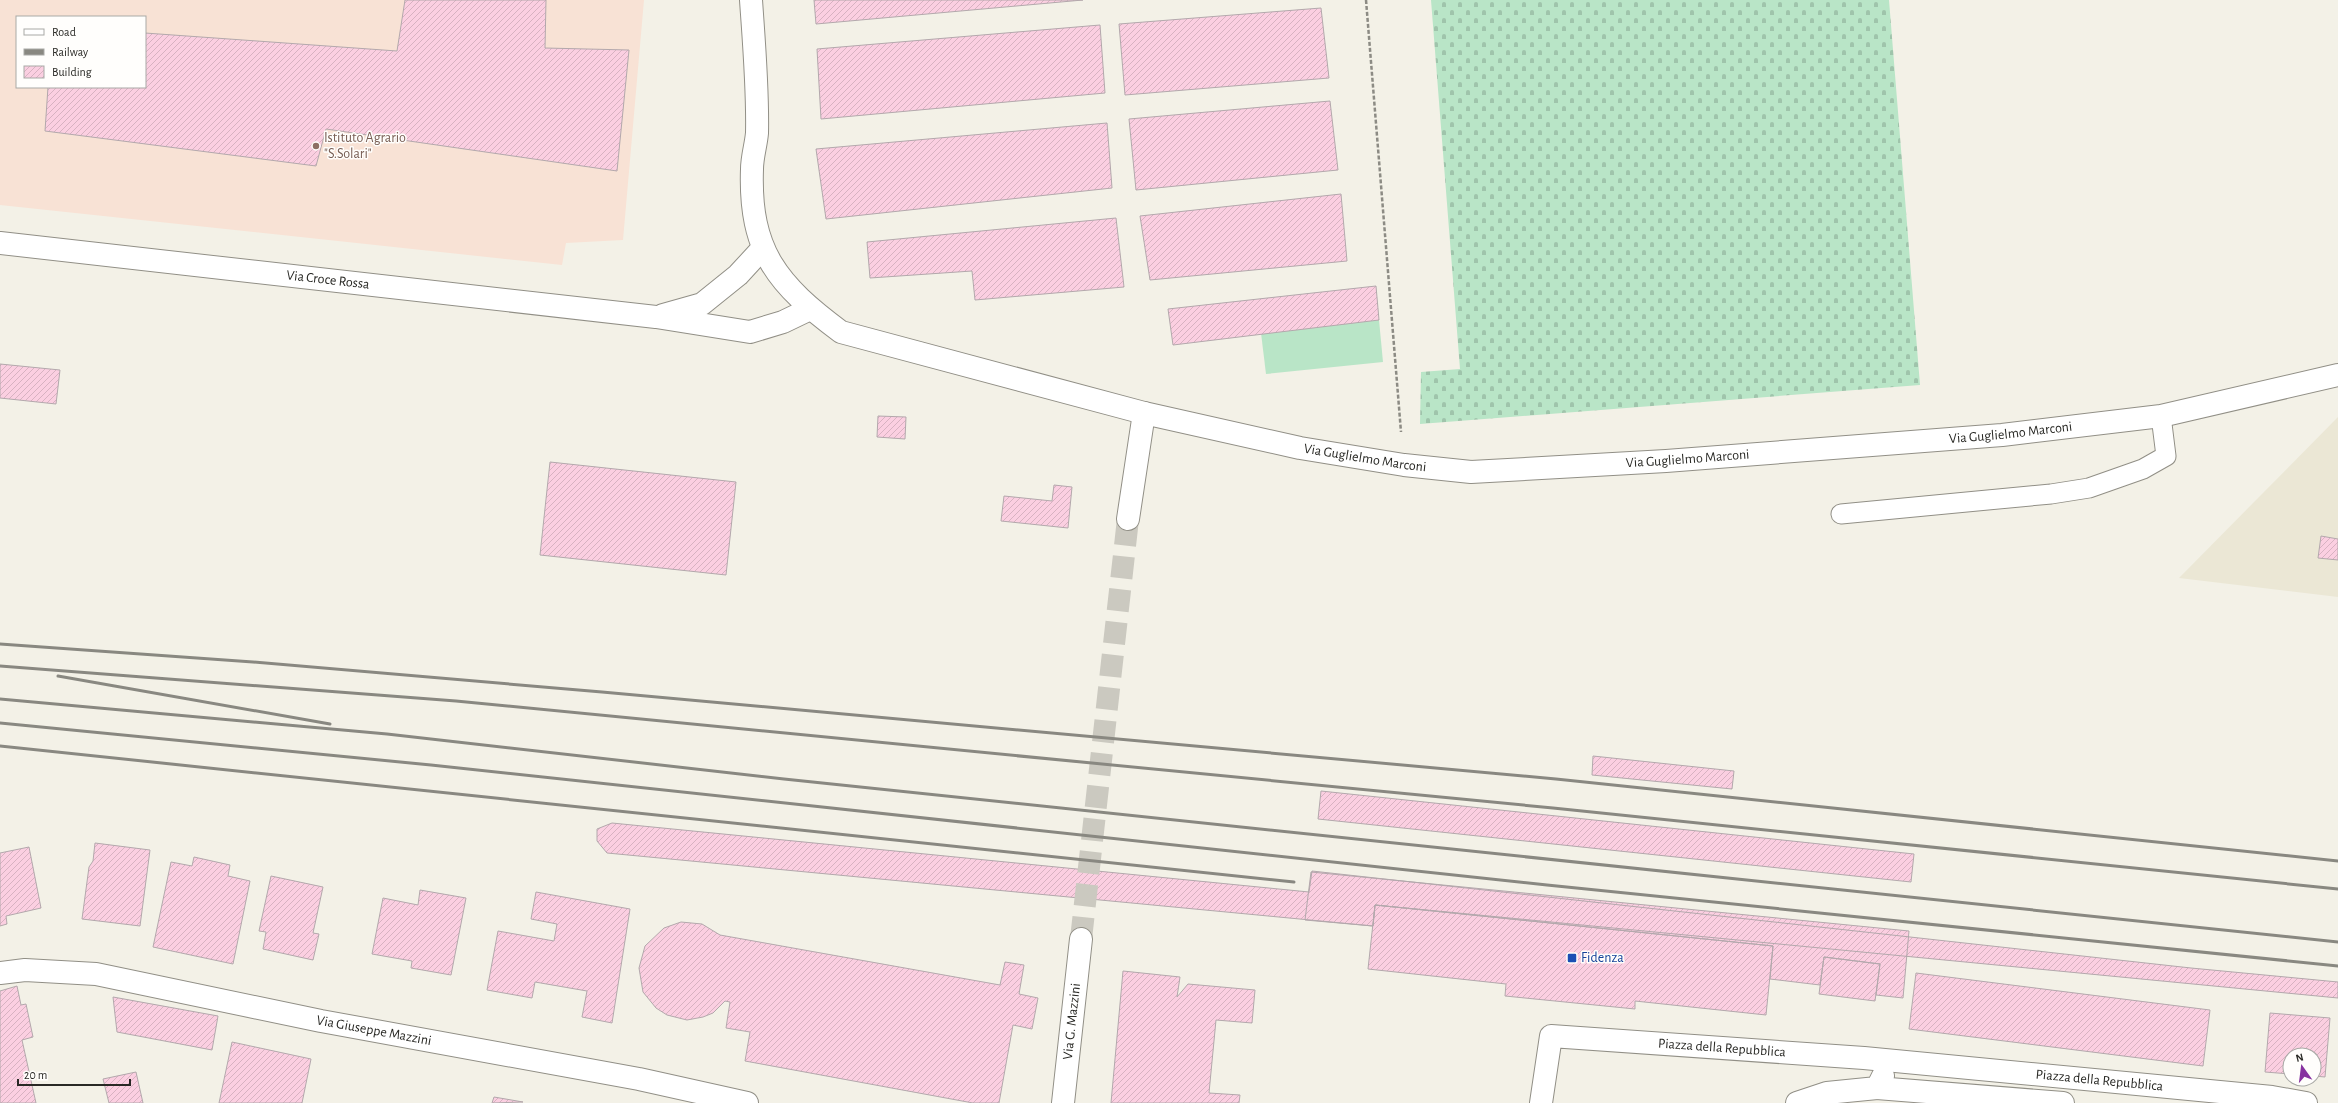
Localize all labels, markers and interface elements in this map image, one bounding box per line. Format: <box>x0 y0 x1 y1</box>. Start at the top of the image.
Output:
legend <box>16 16 146 88</box>
text: Road <box>52 26 76 38</box>
text: Railway <box>52 46 88 59</box>
text: Building <box>52 66 92 78</box>
place label: Istituto Agrario "S.Solari" <box>324 131 406 161</box>
marker: Istituto Agrario "S.Solari" <box>311 141 321 151</box>
street label: Via Croce Rossa <box>286 268 371 292</box>
street label: Via Guglielmo Marconi <box>1948 420 2073 446</box>
street label: Via Guglielmo Marconi <box>1303 442 1427 474</box>
street label: Via Guglielmo Marconi <box>1626 448 1750 470</box>
place label: Fidenza <box>1581 951 1624 965</box>
marker: Fidenza <box>1566 952 1578 964</box>
street label: Via G. Mazzini <box>1061 982 1083 1061</box>
street label: Via Giuseppe Mazzini <box>315 1013 433 1048</box>
street label: Piazza della Repubblica <box>1658 1037 1787 1060</box>
north arrow <box>2282 1047 2322 1087</box>
text: N <box>2295 1052 2305 1064</box>
scale bar <box>18 1061 130 1087</box>
street label: Piazza della Repubblica <box>2035 1067 2164 1094</box>
text: 20 m <box>24 1069 47 1081</box>

